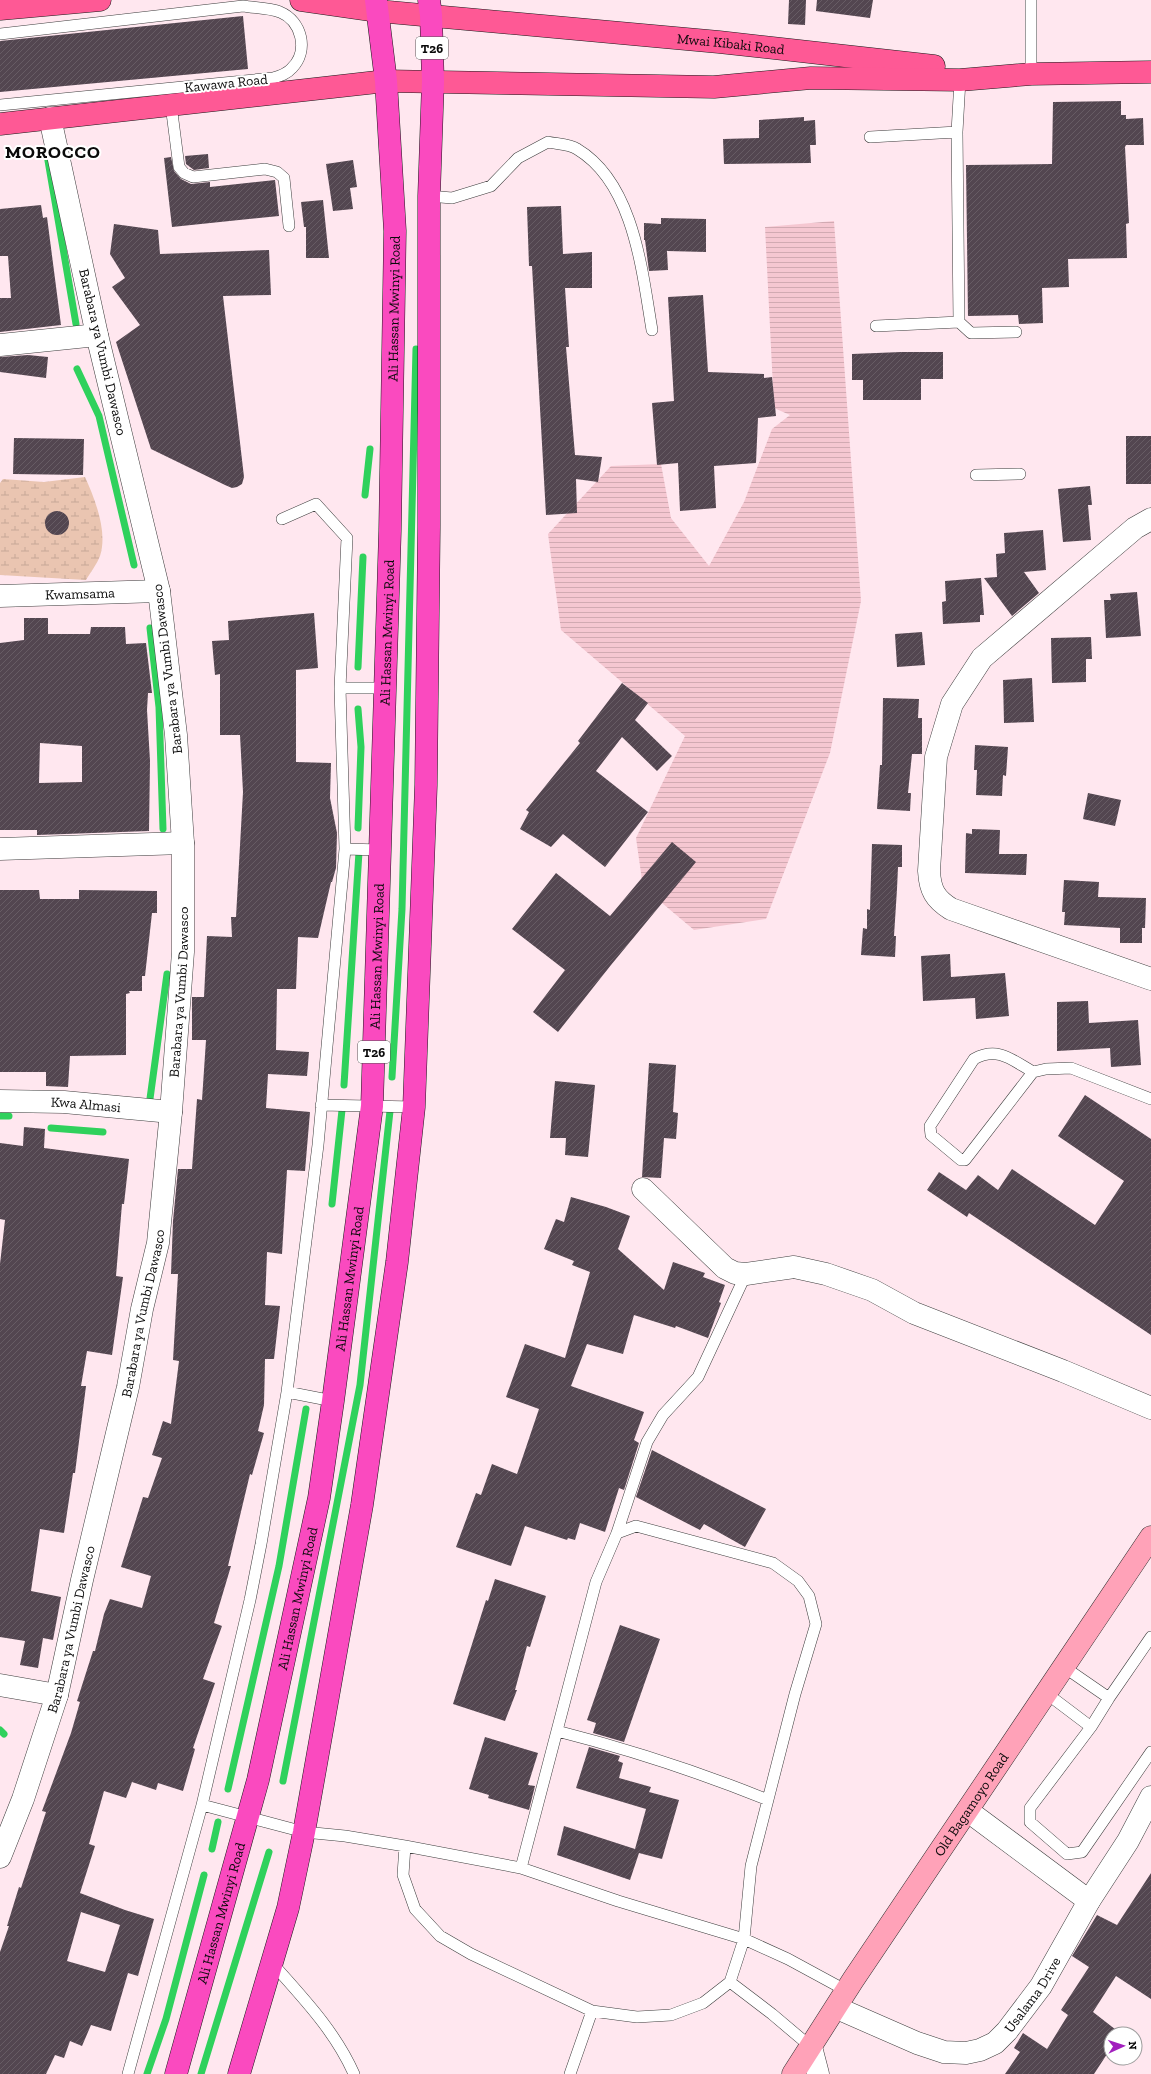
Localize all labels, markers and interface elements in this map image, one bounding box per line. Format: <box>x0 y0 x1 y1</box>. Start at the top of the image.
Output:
street label: Mwai Kibaki Road <box>676 30 786 58</box>
road number: T26 <box>416 37 448 59</box>
street label: Kawawa Road <box>184 71 269 96</box>
district label: MOROCCO <box>5 141 101 163</box>
street label: Ali Hassan Mwinyi Road <box>384 235 404 382</box>
street label: Barabara ya Vumbi Dawasco <box>75 267 130 437</box>
street label: Ali Hassan Mwinyi Road <box>377 559 398 706</box>
street label: Barabara ya Vumbi Dawasco <box>149 583 186 755</box>
street label: Kwamsama <box>45 584 115 604</box>
street label: Ali Hassan Mwinyi Road <box>366 883 388 1030</box>
street label: Barabara ya Vumbi Dawasco <box>166 907 192 1078</box>
road number: T26 <box>358 1041 390 1063</box>
street label: Kwa Almasi <box>51 1094 122 1116</box>
street label: Ali Hassan Mwinyi Road <box>332 1205 368 1352</box>
street label: Barabara ya Vumbi Dawasco <box>118 1229 168 1399</box>
street label: Ali Hassan Mwinyi Road <box>274 1525 322 1672</box>
street label: Barabara ya Vumbi Dawasco <box>44 1544 99 1715</box>
street label: Old Bagamoyo Road <box>931 1750 1012 1860</box>
street label: Ali Hassan Mwinyi Road <box>194 1840 249 1986</box>
street label: Usalama Drive <box>1001 1954 1065 2036</box>
north arrow <box>1103 2026 1143 2066</box>
text: N <box>1126 2041 1139 2051</box>

